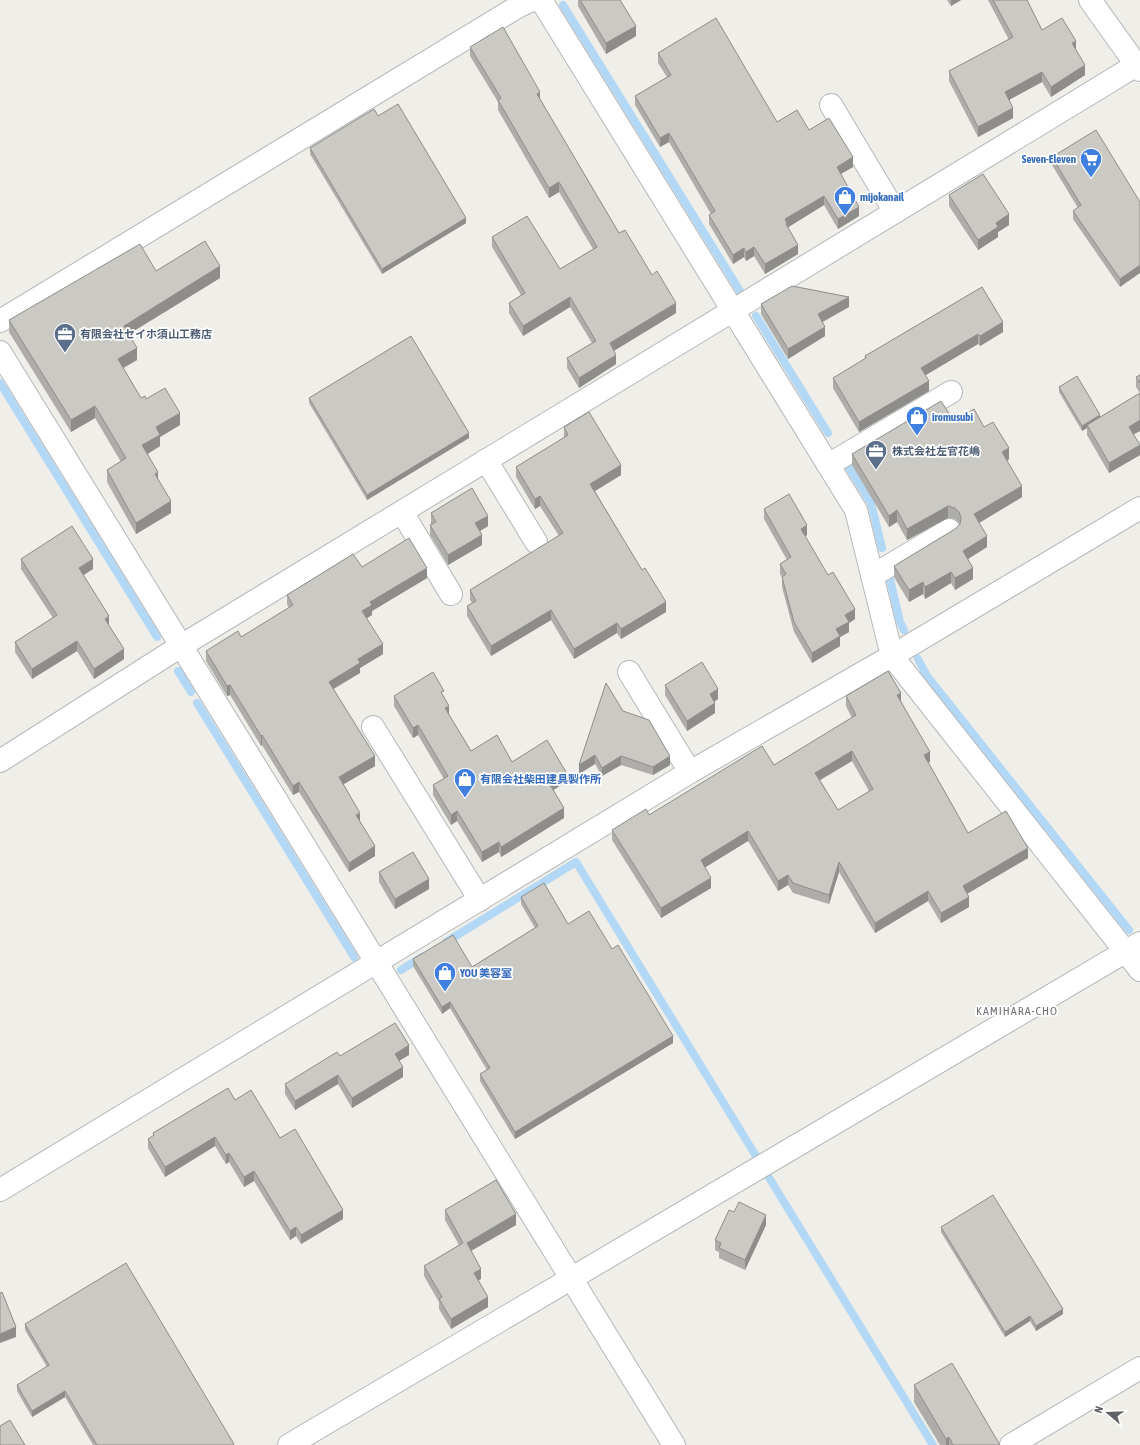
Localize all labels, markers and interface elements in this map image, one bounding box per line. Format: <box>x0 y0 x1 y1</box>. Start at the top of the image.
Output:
supermarket icon: Seven-Eleven <box>1078 146 1104 179</box>
place label: Seven-Eleven <box>1022 153 1076 165</box>
shop icon: mijokanail <box>832 184 858 217</box>
place label: mijokanail <box>860 191 905 203</box>
office icon: 有限会社セイホ須山工務店 <box>52 321 78 354</box>
place label: 有限会社セイホ須山工務店 <box>80 328 212 340</box>
shop icon: iromusubi <box>904 404 930 437</box>
place label: iromusubi <box>932 411 974 423</box>
office icon: 株式会社左官花嶋 <box>863 438 889 471</box>
place label: 株式会社左官花嶋 <box>892 445 980 457</box>
shop icon: 有限会社柴田建具製作所 <box>452 766 478 799</box>
place label: 有限会社柴田建具製作所 <box>480 773 601 785</box>
shop icon: YOU 美容室 <box>432 960 458 993</box>
place label: YOU 美容室 <box>459 967 512 979</box>
district label: KAMIHARA-CHO <box>976 1004 1058 1018</box>
north arrow <box>1088 1393 1128 1433</box>
text: N <box>1092 1405 1105 1415</box>

